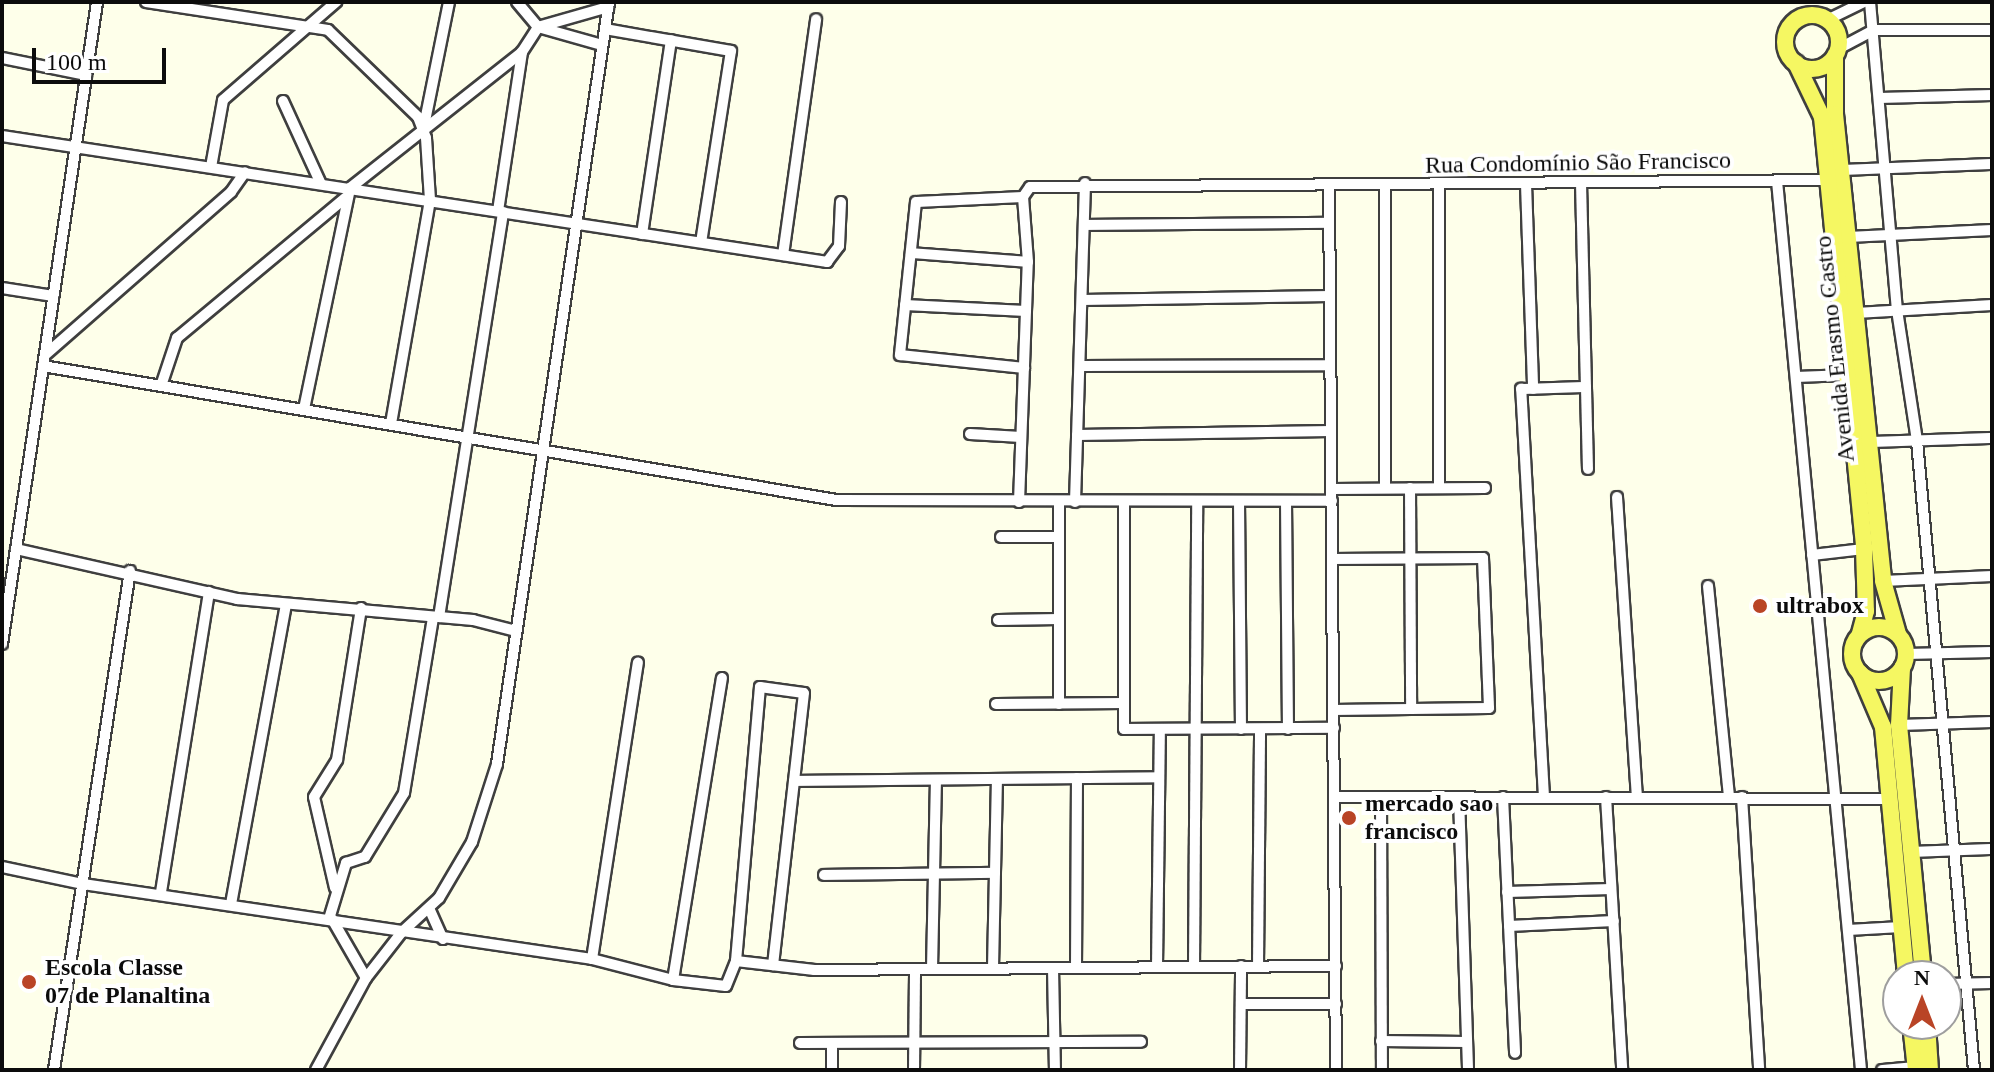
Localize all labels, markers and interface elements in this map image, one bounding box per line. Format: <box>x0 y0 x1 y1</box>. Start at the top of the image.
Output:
scale bar <box>36 32 170 82</box>
text: 100 m <box>46 49 107 75</box>
street label: Rua Condomínio São Francisco <box>1425 146 1731 180</box>
street label: Avenida Erasmo Castro <box>1809 234 1861 464</box>
place label: ultrabox <box>1776 592 1864 620</box>
marker: ultrabox <box>1751 597 1769 615</box>
place label: mercado sao francisco <box>1365 790 1493 846</box>
marker: mercado sao francisco <box>1340 809 1358 827</box>
place label: Escola Classe 07 de Planaltina <box>45 954 210 1010</box>
north arrow <box>1882 960 1962 1040</box>
text: N <box>1914 965 1930 990</box>
marker: Escola Classe 07 de Planaltina <box>20 973 38 991</box>

